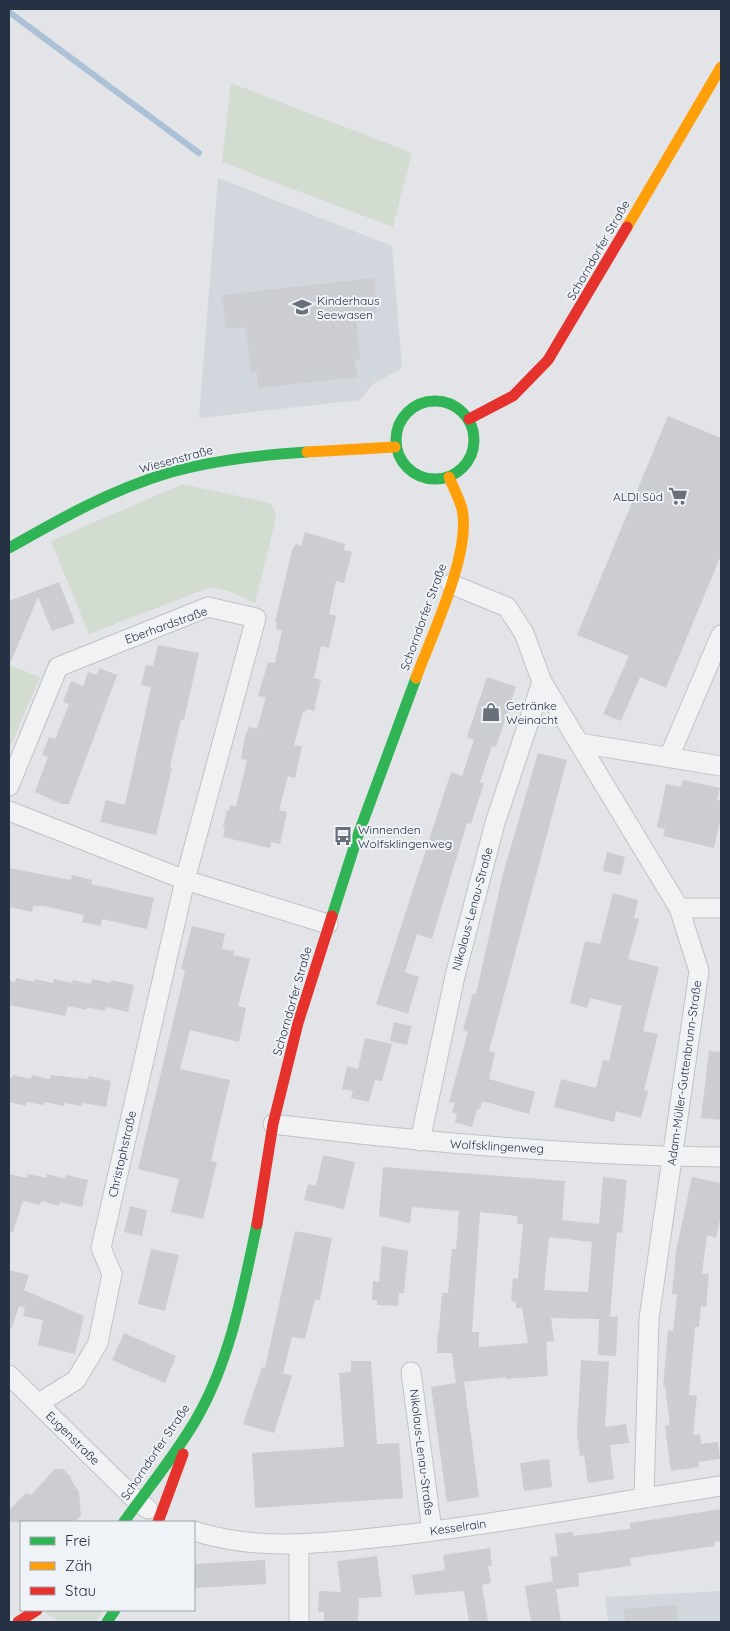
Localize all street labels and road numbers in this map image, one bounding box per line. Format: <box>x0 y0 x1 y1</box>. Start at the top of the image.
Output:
street label: Schorndorfer Straße <box>563 197 633 303</box>
street label: Wiesenstraße <box>137 442 215 476</box>
street label: Schorndorfer Straße <box>397 561 449 673</box>
street label: Eberhardstraße <box>123 603 210 647</box>
street label: Nikolaus-Lenau-Straße <box>448 845 496 972</box>
street label: Schorndorfer Straße <box>269 944 315 1057</box>
street label: Adam-Müller-Guttenbrunn-Straße <box>664 979 704 1167</box>
street label: Christophstraße <box>105 1109 139 1199</box>
street label: Wolfsklingenweg <box>450 1136 544 1156</box>
street label: Nikolaus-Lenau-Straße <box>407 1388 437 1516</box>
street label: Schorndorfer Straße <box>117 1401 193 1503</box>
street label: Eugenstraße <box>43 1408 103 1468</box>
street label: Kesselrain <box>429 1516 487 1538</box>

